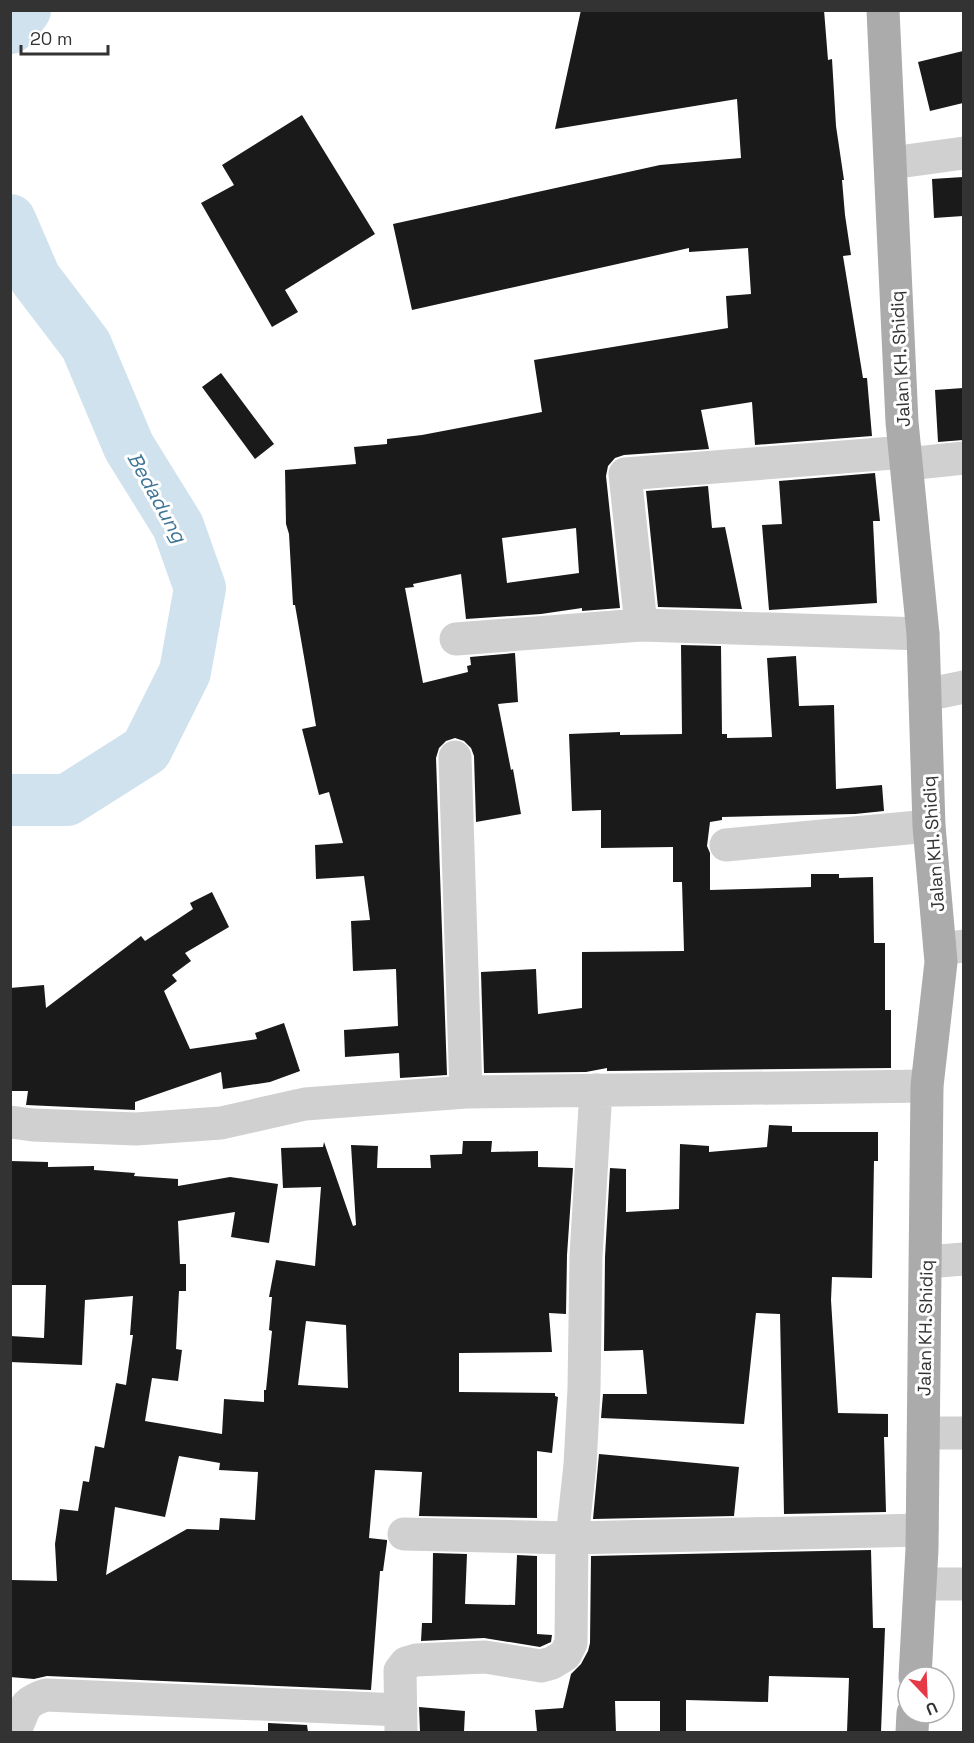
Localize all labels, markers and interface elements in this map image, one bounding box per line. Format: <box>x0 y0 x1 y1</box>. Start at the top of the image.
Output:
scale bar <box>21 18 108 56</box>
text: 20 m <box>30 27 73 50</box>
street label: Jalan KH. Shidiq <box>885 290 915 428</box>
water label: Bedadung <box>122 447 193 548</box>
street label: Jalan KH. Shidiq <box>917 775 949 913</box>
street label: Jalan KH. Shidiq <box>912 1260 938 1396</box>
north arrow <box>896 1665 956 1725</box>
text: U <box>923 1697 941 1720</box>

